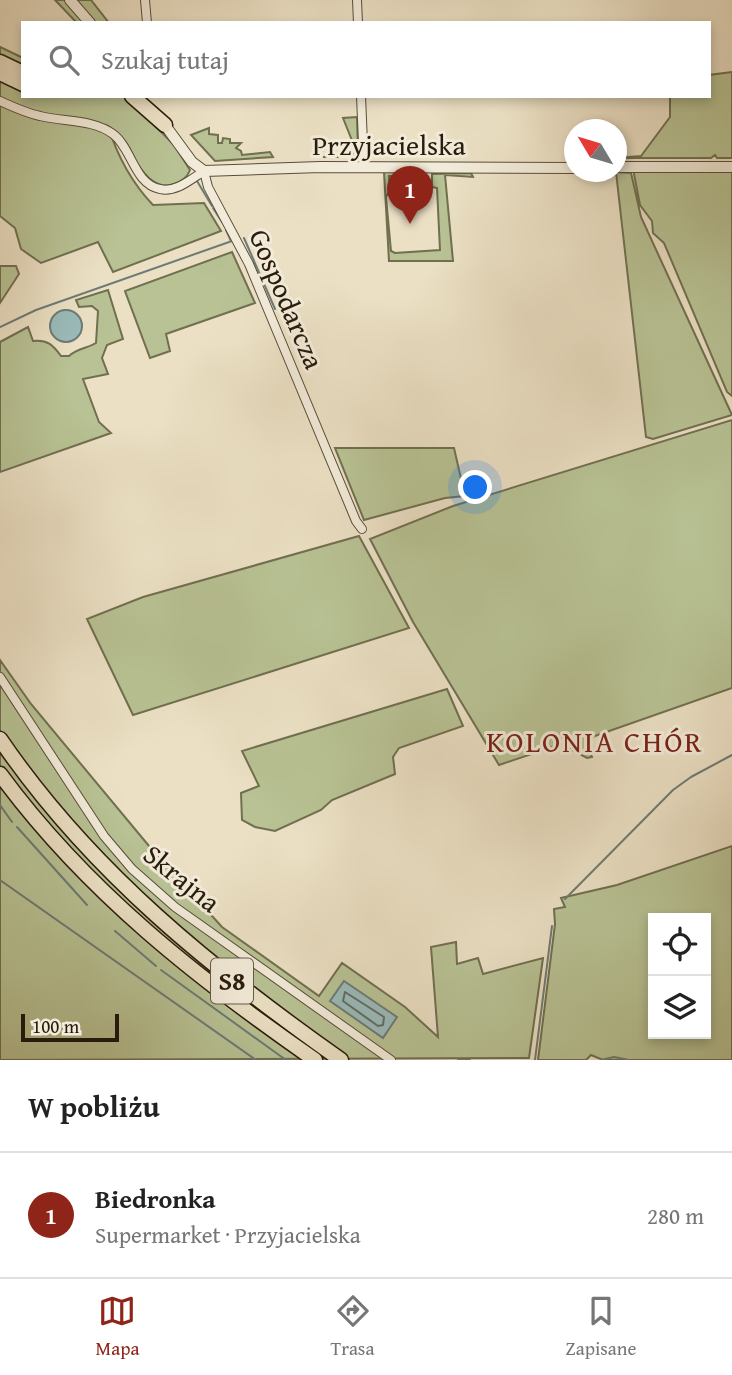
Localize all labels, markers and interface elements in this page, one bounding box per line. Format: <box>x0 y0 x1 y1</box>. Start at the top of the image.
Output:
search box <box>21 21 711 98</box>
text: Szukaj tutaj <box>101 40 229 79</box>
icon: search <box>45 41 83 79</box>
north arrow <box>564 119 627 182</box>
street label: Przyjacielska <box>312 124 466 165</box>
pin: 1 <box>387 166 433 224</box>
street label: Gospodarcza <box>240 222 336 376</box>
your location <box>458 470 492 504</box>
district label: KOLONIA CHÓR <box>486 719 704 763</box>
street label: Skrajna <box>135 834 230 922</box>
map controls <box>648 913 711 1039</box>
button: locate <box>648 913 711 976</box>
road number: S8 <box>211 958 253 1004</box>
button: layers <box>648 976 711 1039</box>
scale bar <box>21 1011 119 1043</box>
text: 100 m <box>32 1012 79 1040</box>
text: W pobliżu <box>28 1084 160 1128</box>
text: Biedronka <box>95 1179 216 1218</box>
text: 1 <box>45 1199 57 1232</box>
text: 280 m <box>647 1199 704 1232</box>
text: Supermarket · Przyjacielska <box>95 1218 361 1251</box>
tab: Mapa <box>96 1292 139 1362</box>
tab: Trasa <box>331 1292 374 1362</box>
tab: Zapisane <box>566 1292 636 1362</box>

